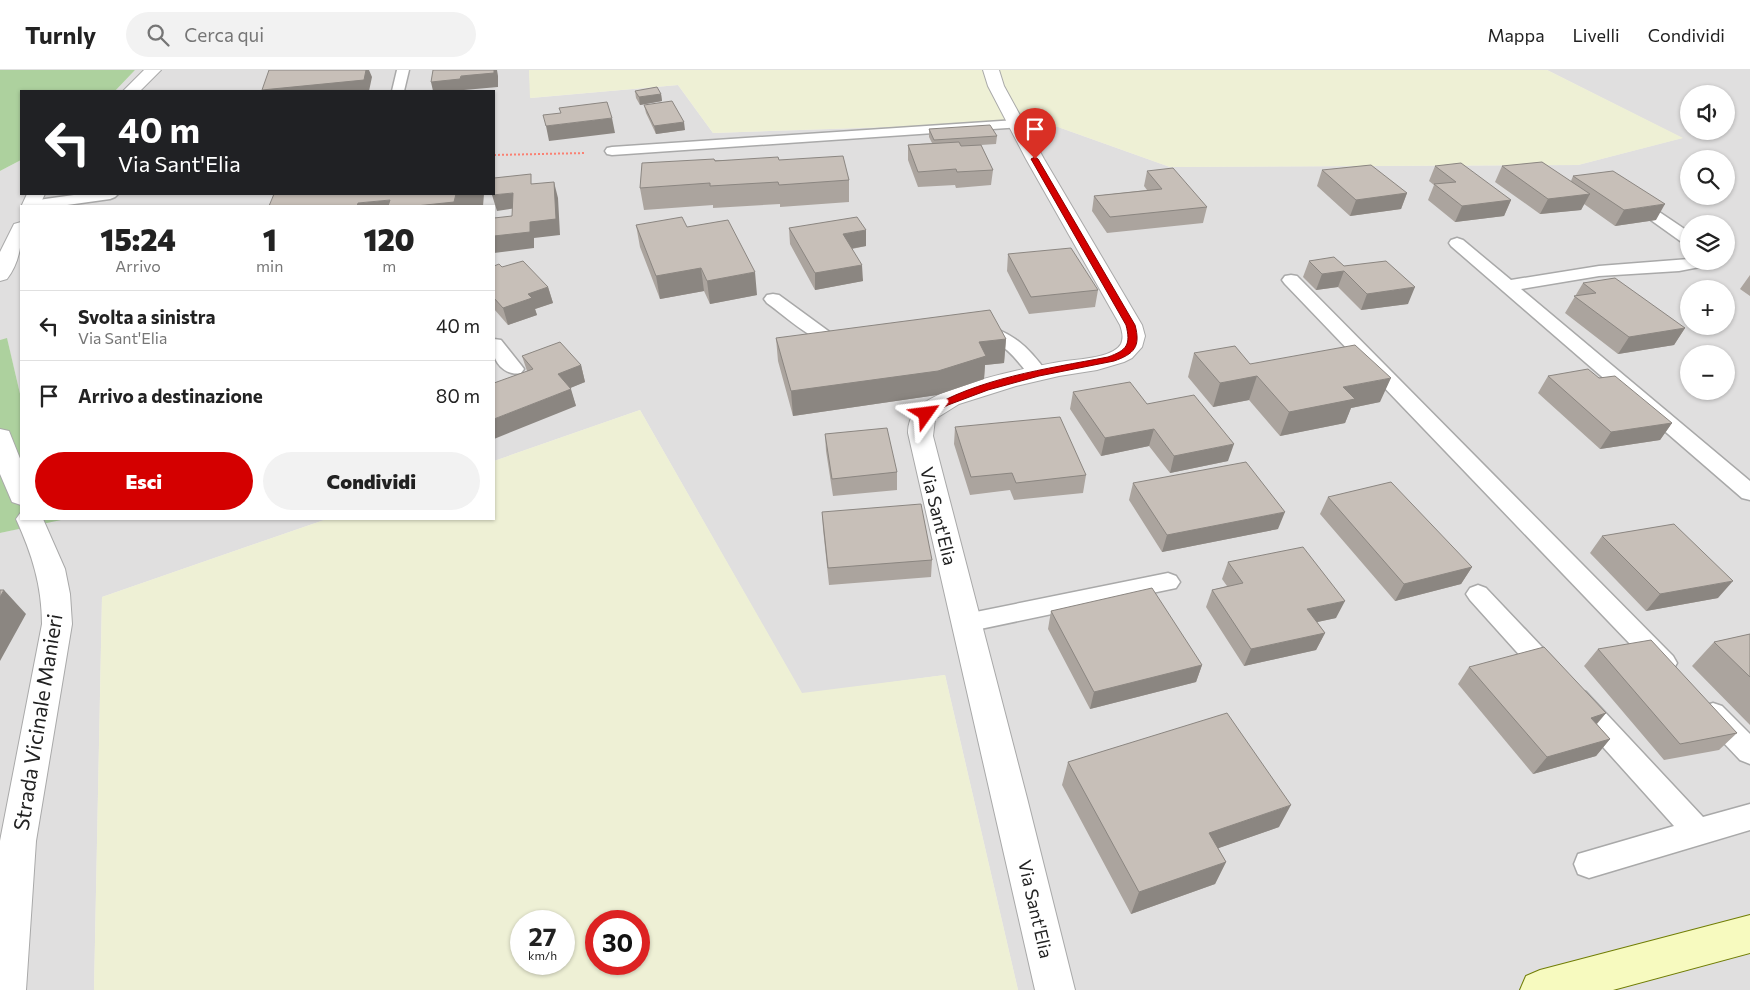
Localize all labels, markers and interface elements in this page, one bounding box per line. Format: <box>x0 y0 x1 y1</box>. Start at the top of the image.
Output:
search box <box>126 12 476 57</box>
text: Turnly <box>25 20 96 49</box>
icon: search <box>144 21 172 49</box>
text: Cerca qui <box>184 23 264 46</box>
text: Mappa <box>1487 24 1545 46</box>
text: Livelli <box>1573 24 1620 46</box>
text: Condividi <box>1648 24 1725 46</box>
map controls <box>1680 85 1735 400</box>
button: sound <box>1680 85 1735 140</box>
text: 40 m <box>118 107 200 150</box>
pin <box>1014 108 1056 159</box>
icon: left <box>35 110 100 175</box>
icon: arrive <box>1021 115 1049 143</box>
text: Via Sant'Elia <box>118 150 241 177</box>
button: search <box>1680 150 1735 205</box>
button: layers <box>1680 215 1735 270</box>
text: 15:24 <box>100 220 176 257</box>
text: 1 <box>263 220 277 257</box>
text: 120 <box>364 220 415 257</box>
text: Arrivo <box>115 256 161 275</box>
text: min <box>256 256 283 275</box>
text: m <box>382 256 396 275</box>
button: + <box>1680 280 1735 335</box>
text: Svolta a sinistra <box>78 305 216 328</box>
icon: left <box>35 312 63 340</box>
text: 40 m <box>436 314 480 337</box>
text: Via Sant'Elia <box>78 328 167 347</box>
button: − <box>1680 345 1735 400</box>
icon: arrive <box>35 382 63 410</box>
text: Arrivo a destinazione <box>78 384 263 407</box>
text: 80 m <box>436 384 480 407</box>
position arrow <box>899 387 951 439</box>
button: Esci <box>35 452 253 510</box>
button: Condividi <box>263 452 480 510</box>
street label: Via Sant'Elia <box>916 465 962 567</box>
street label: Strada Vicinale Manieri <box>8 612 66 832</box>
street label: Via Sant'Elia <box>1014 858 1058 960</box>
speed limit sign: 30 <box>585 910 650 975</box>
text: 27 <box>529 921 556 951</box>
text: km/h <box>528 948 557 962</box>

